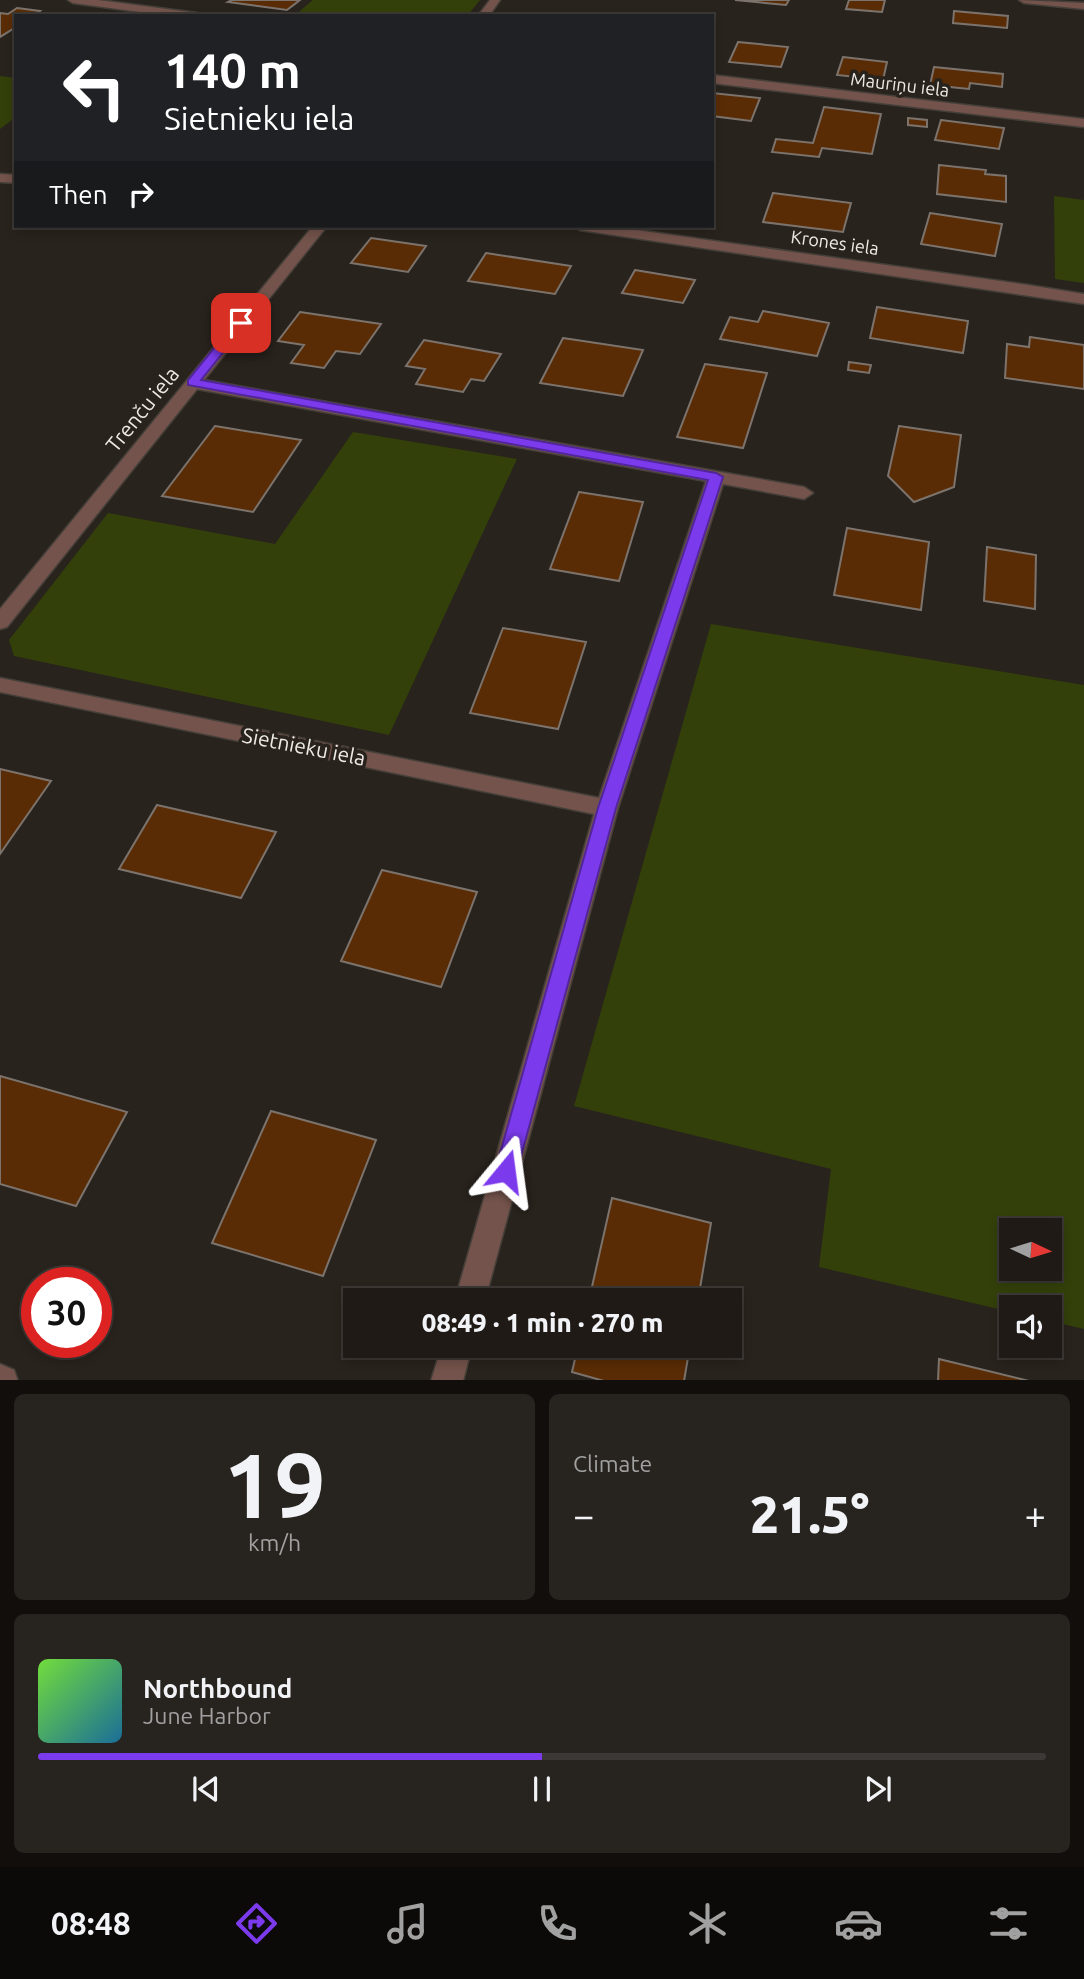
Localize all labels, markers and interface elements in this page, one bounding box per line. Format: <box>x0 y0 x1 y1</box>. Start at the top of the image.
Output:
icon: left <box>49 42 140 133</box>
text: 140 m <box>164 42 301 97</box>
street label: Mauriņu iela <box>849 68 951 100</box>
text: Sietnieku iela <box>164 100 355 136</box>
icon: right <box>122 175 160 213</box>
text: Then <box>49 180 108 209</box>
street label: Krones iela <box>790 226 880 258</box>
pin <box>211 293 271 353</box>
icon: arrive <box>222 304 260 342</box>
street label: Trenču iela <box>101 362 183 456</box>
street label: Sietnieku iela <box>240 722 368 770</box>
position arrow <box>469 1134 543 1208</box>
north arrow <box>999 1218 1062 1281</box>
map controls <box>999 1218 1062 1358</box>
speed limit sign: 30 <box>21 1267 112 1358</box>
button: sound <box>999 1295 1062 1358</box>
text: 08:49 · 1 min · 270 m <box>422 1308 663 1337</box>
text: 19 <box>223 1433 326 1535</box>
text: Climate <box>573 1451 652 1476</box>
text: 21.5° <box>750 1485 869 1543</box>
text: − <box>573 1494 594 1536</box>
text: + <box>1025 1494 1046 1536</box>
text: km/h <box>248 1530 301 1555</box>
text: Northbound <box>143 1674 292 1703</box>
text: June Harbor <box>143 1703 271 1728</box>
icon: previous <box>187 1770 225 1808</box>
icon: pause <box>523 1770 561 1808</box>
icon: next <box>859 1770 897 1808</box>
icon: directions <box>232 1899 281 1948</box>
icon: music <box>383 1899 432 1948</box>
icon: phone <box>533 1899 582 1948</box>
icon: climate <box>683 1899 732 1948</box>
icon: car <box>834 1899 883 1948</box>
icon: filters <box>984 1899 1033 1948</box>
text: 08:48 <box>51 1905 131 1941</box>

